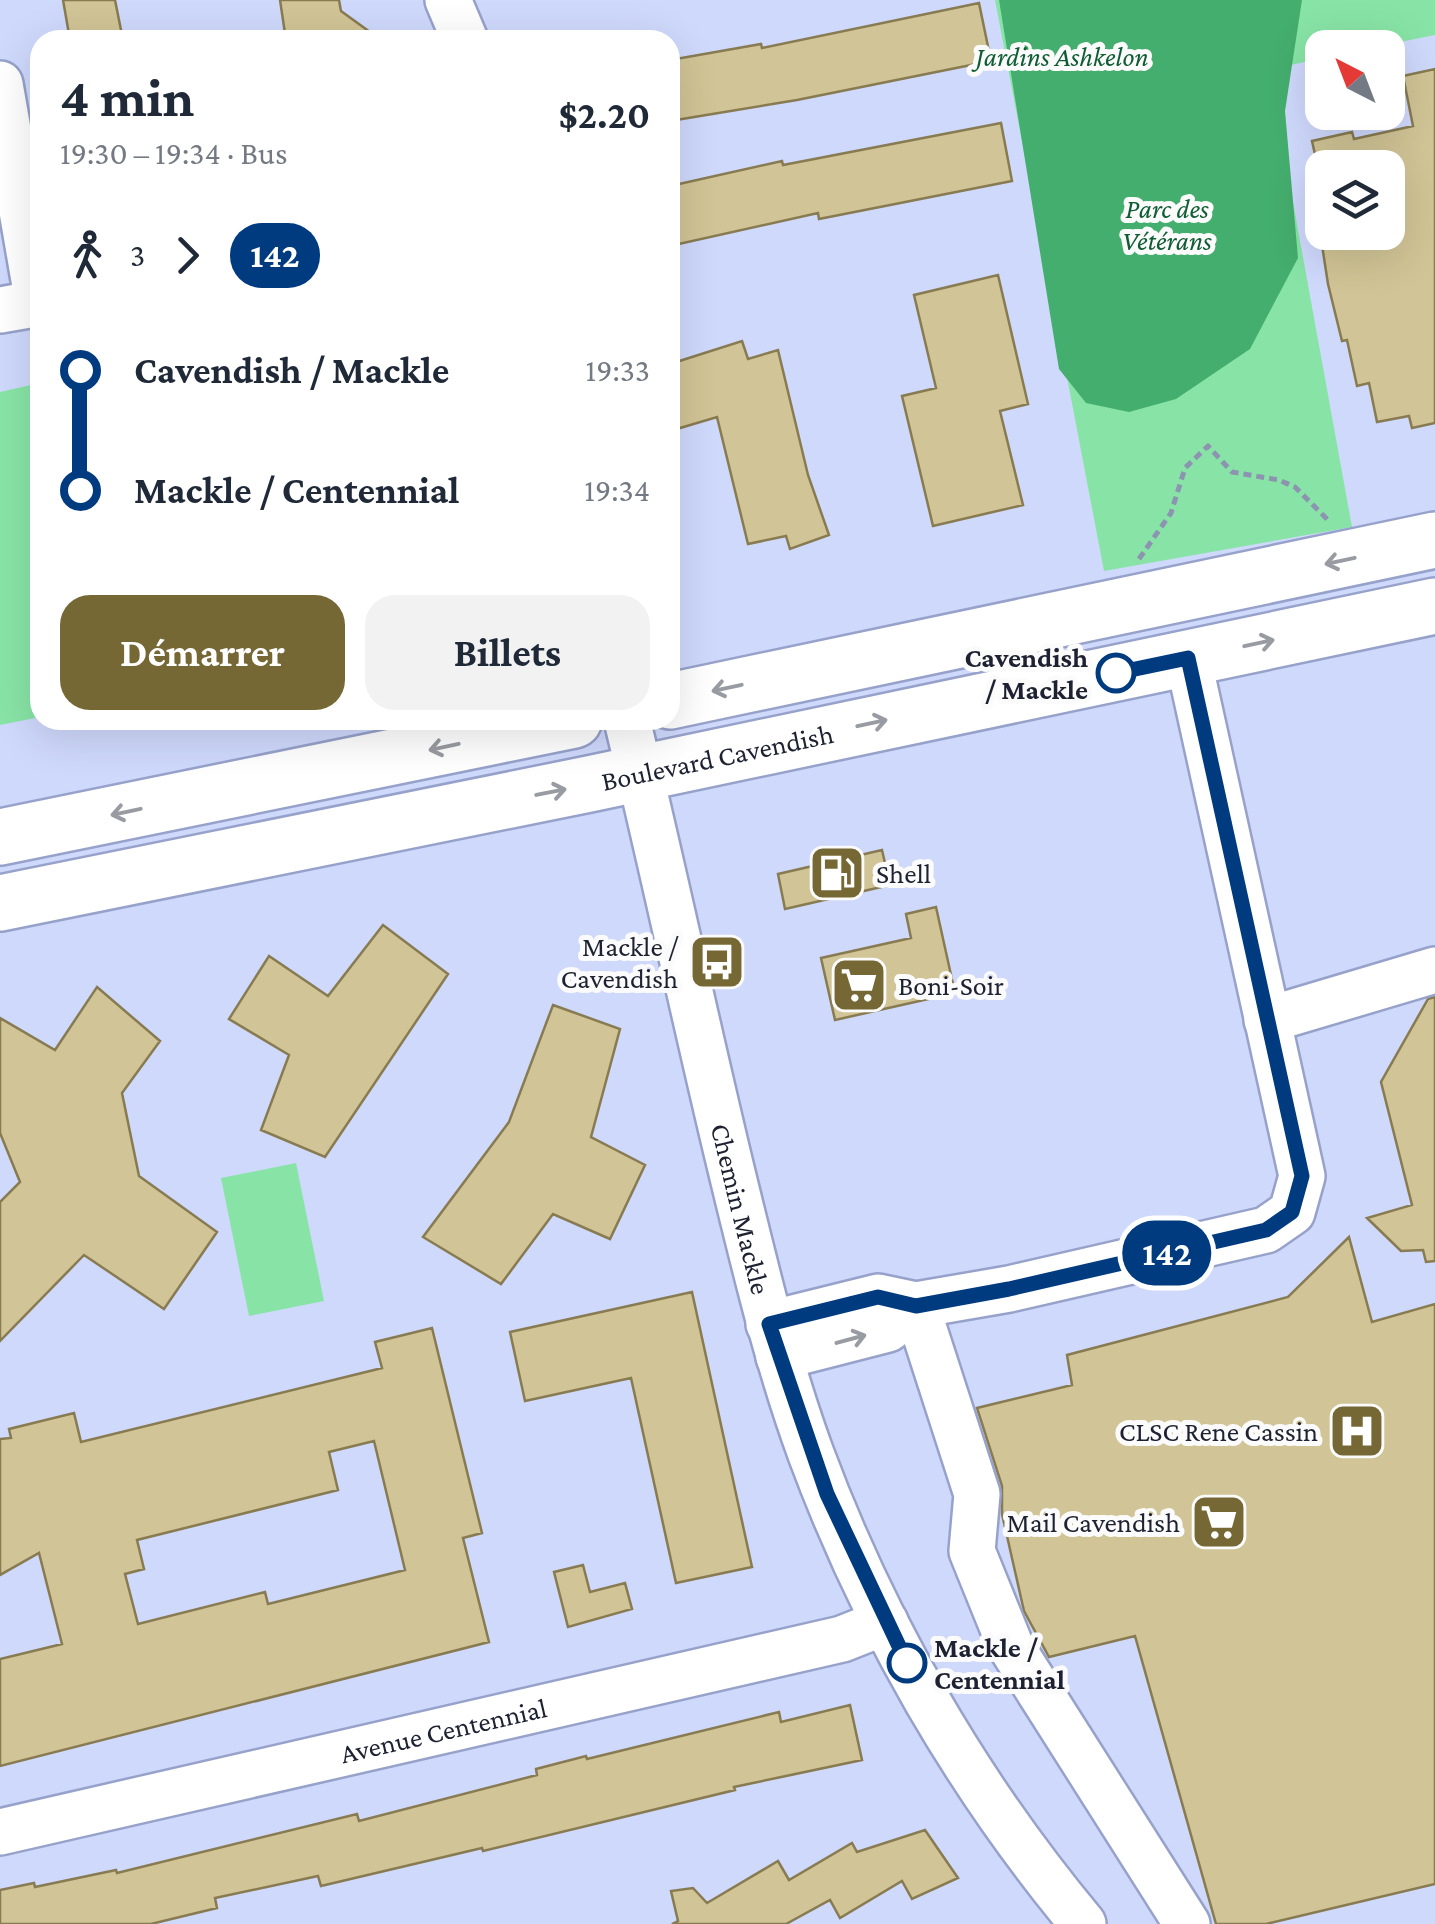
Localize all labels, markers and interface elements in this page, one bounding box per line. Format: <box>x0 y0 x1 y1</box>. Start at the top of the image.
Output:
north arrow <box>1305 30 1405 130</box>
map controls <box>1305 30 1405 250</box>
park label: Jardins Ashkelon <box>970 41 1149 72</box>
text: 4 min <box>60 67 194 128</box>
text: $2.20 <box>559 94 650 136</box>
text: 19:30 – 19:34 · Bus <box>60 135 288 171</box>
button: layers <box>1305 150 1405 250</box>
park label: Parc des Vétérans <box>1122 193 1212 256</box>
icon: walk <box>60 228 115 283</box>
icon: forward <box>160 228 215 283</box>
text: 142 <box>250 236 300 275</box>
text: 3 <box>130 237 145 273</box>
text: Cavendish / Mackle <box>134 349 450 391</box>
text: 19:33 <box>586 352 650 388</box>
text: Mackle / Centennial <box>134 469 459 511</box>
text: 19:34 <box>584 472 650 508</box>
one-way arrow <box>1324 552 1356 571</box>
button: Démarrer <box>60 595 345 710</box>
button: Billets <box>365 595 650 710</box>
one-way arrow <box>1242 633 1274 651</box>
place label: Cavendish / Mackle <box>964 642 1088 705</box>
marker: Cavendish / Mackle <box>1097 654 1135 692</box>
one-way arrow <box>712 680 744 699</box>
one-way arrow <box>855 713 887 732</box>
street label: Boulevard Cavendish <box>599 718 836 796</box>
one-way arrow <box>429 738 461 757</box>
one-way arrow <box>534 782 567 801</box>
one-way arrow <box>111 803 143 822</box>
fuel station icon: Shell <box>807 843 867 903</box>
place label: Shell <box>876 858 931 889</box>
place label: Mackle / Cavendish <box>561 931 679 994</box>
bus stop icon: Mackle / Cavendish <box>687 932 747 992</box>
supermarket icon: Boni-Soir <box>829 955 889 1015</box>
place label: Boni-Soir <box>898 970 1004 1001</box>
street label: Chemin Mackle <box>705 1120 777 1298</box>
line badge: 142 <box>1110 1220 1224 1286</box>
text: 142 <box>1142 1234 1192 1273</box>
one-way arrow <box>835 1328 867 1347</box>
hospital icon: CLSC Rene Cassin <box>1327 1401 1387 1461</box>
place label: CLSC Rene Cassin <box>1119 1416 1318 1447</box>
supermarket icon: Mail Cavendish <box>1189 1492 1249 1552</box>
place label: Mail Cavendish <box>1007 1507 1180 1538</box>
place label: Mackle / Centennial <box>934 1632 1065 1695</box>
marker: Mackle / Centennial <box>888 1644 926 1682</box>
street label: Avenue Centennial <box>337 1692 550 1769</box>

